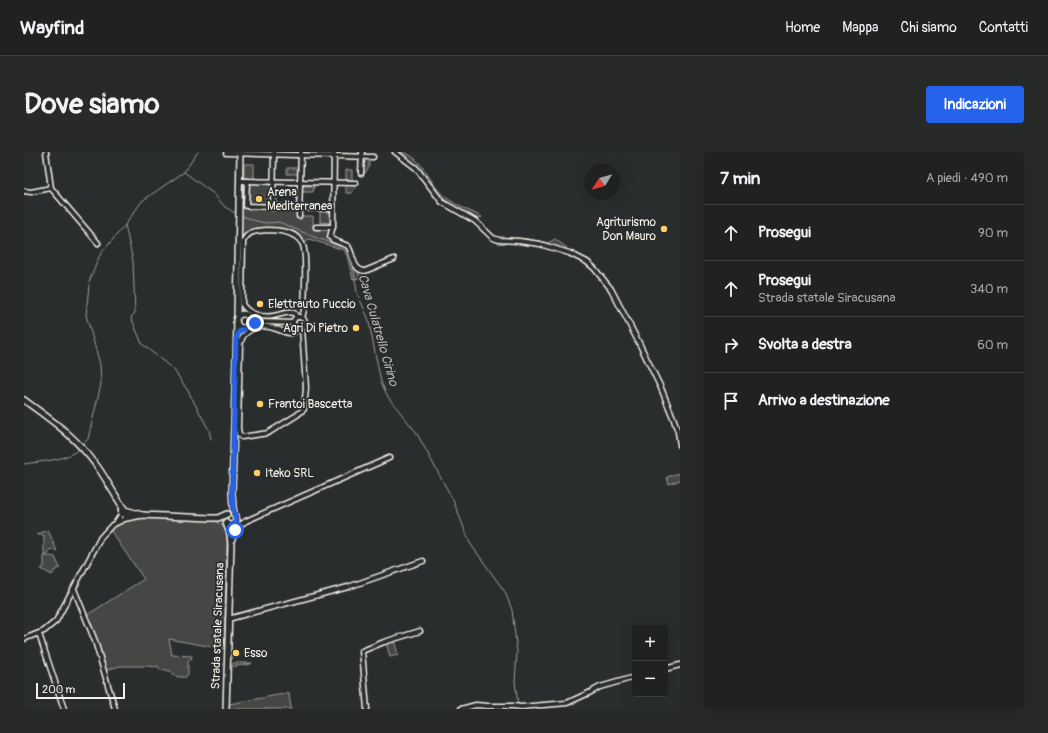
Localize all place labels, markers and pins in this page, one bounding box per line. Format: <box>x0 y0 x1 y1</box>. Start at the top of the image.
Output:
place label: Arena Mediterranea <box>267 185 333 214</box>
marker: Arena Mediterranea <box>254 194 264 204</box>
place label: Agriturismo Don Mauro <box>596 215 657 244</box>
marker: Agriturismo Don Mauro <box>659 224 669 234</box>
place label: Elettrauto Puccio <box>268 297 356 312</box>
marker: Elettrauto Puccio <box>255 299 265 309</box>
place label: Agri Di Pietro <box>283 321 349 336</box>
marker: Agri Di Pietro <box>351 323 361 333</box>
place label: Frantoi Bascetta <box>268 397 353 412</box>
marker: Frantoi Bascetta <box>255 399 265 409</box>
place label: Iteko SRL <box>265 466 314 481</box>
marker: Iteko SRL <box>252 468 262 478</box>
place label: Esso <box>244 646 268 661</box>
marker: Esso <box>231 648 241 658</box>

